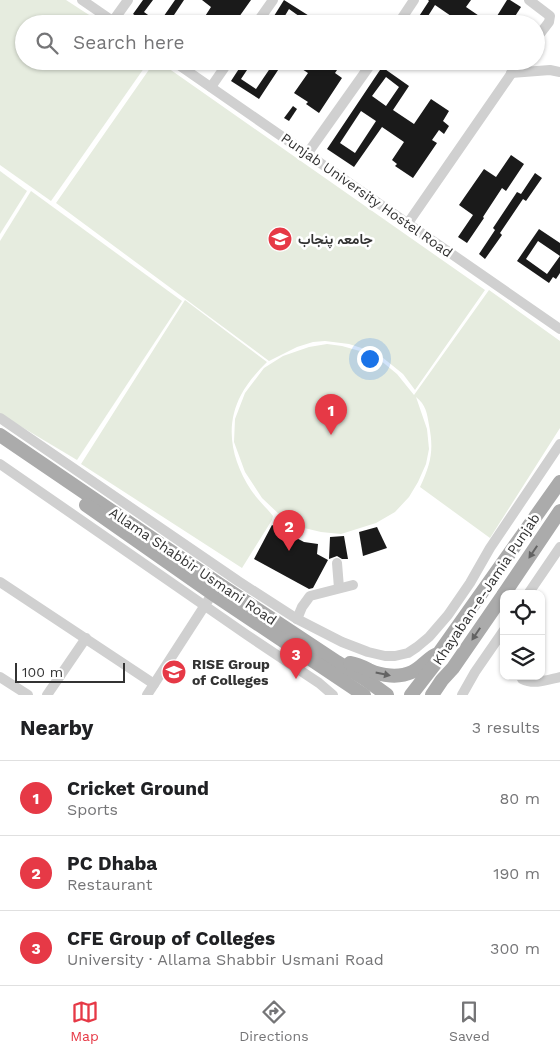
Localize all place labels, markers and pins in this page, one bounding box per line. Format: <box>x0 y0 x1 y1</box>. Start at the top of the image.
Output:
school or university icon: جامعہ پنجاب <box>267 226 293 252</box>
place label: جامعہ پنجاب <box>298 231 373 249</box>
pin: 1 <box>315 394 347 435</box>
pin: 2 <box>273 510 305 551</box>
pin: 3 <box>280 638 312 679</box>
place label: RISE Group of Colleges <box>192 656 270 688</box>
school or university icon: RISE Group of Colleges <box>161 659 187 685</box>

